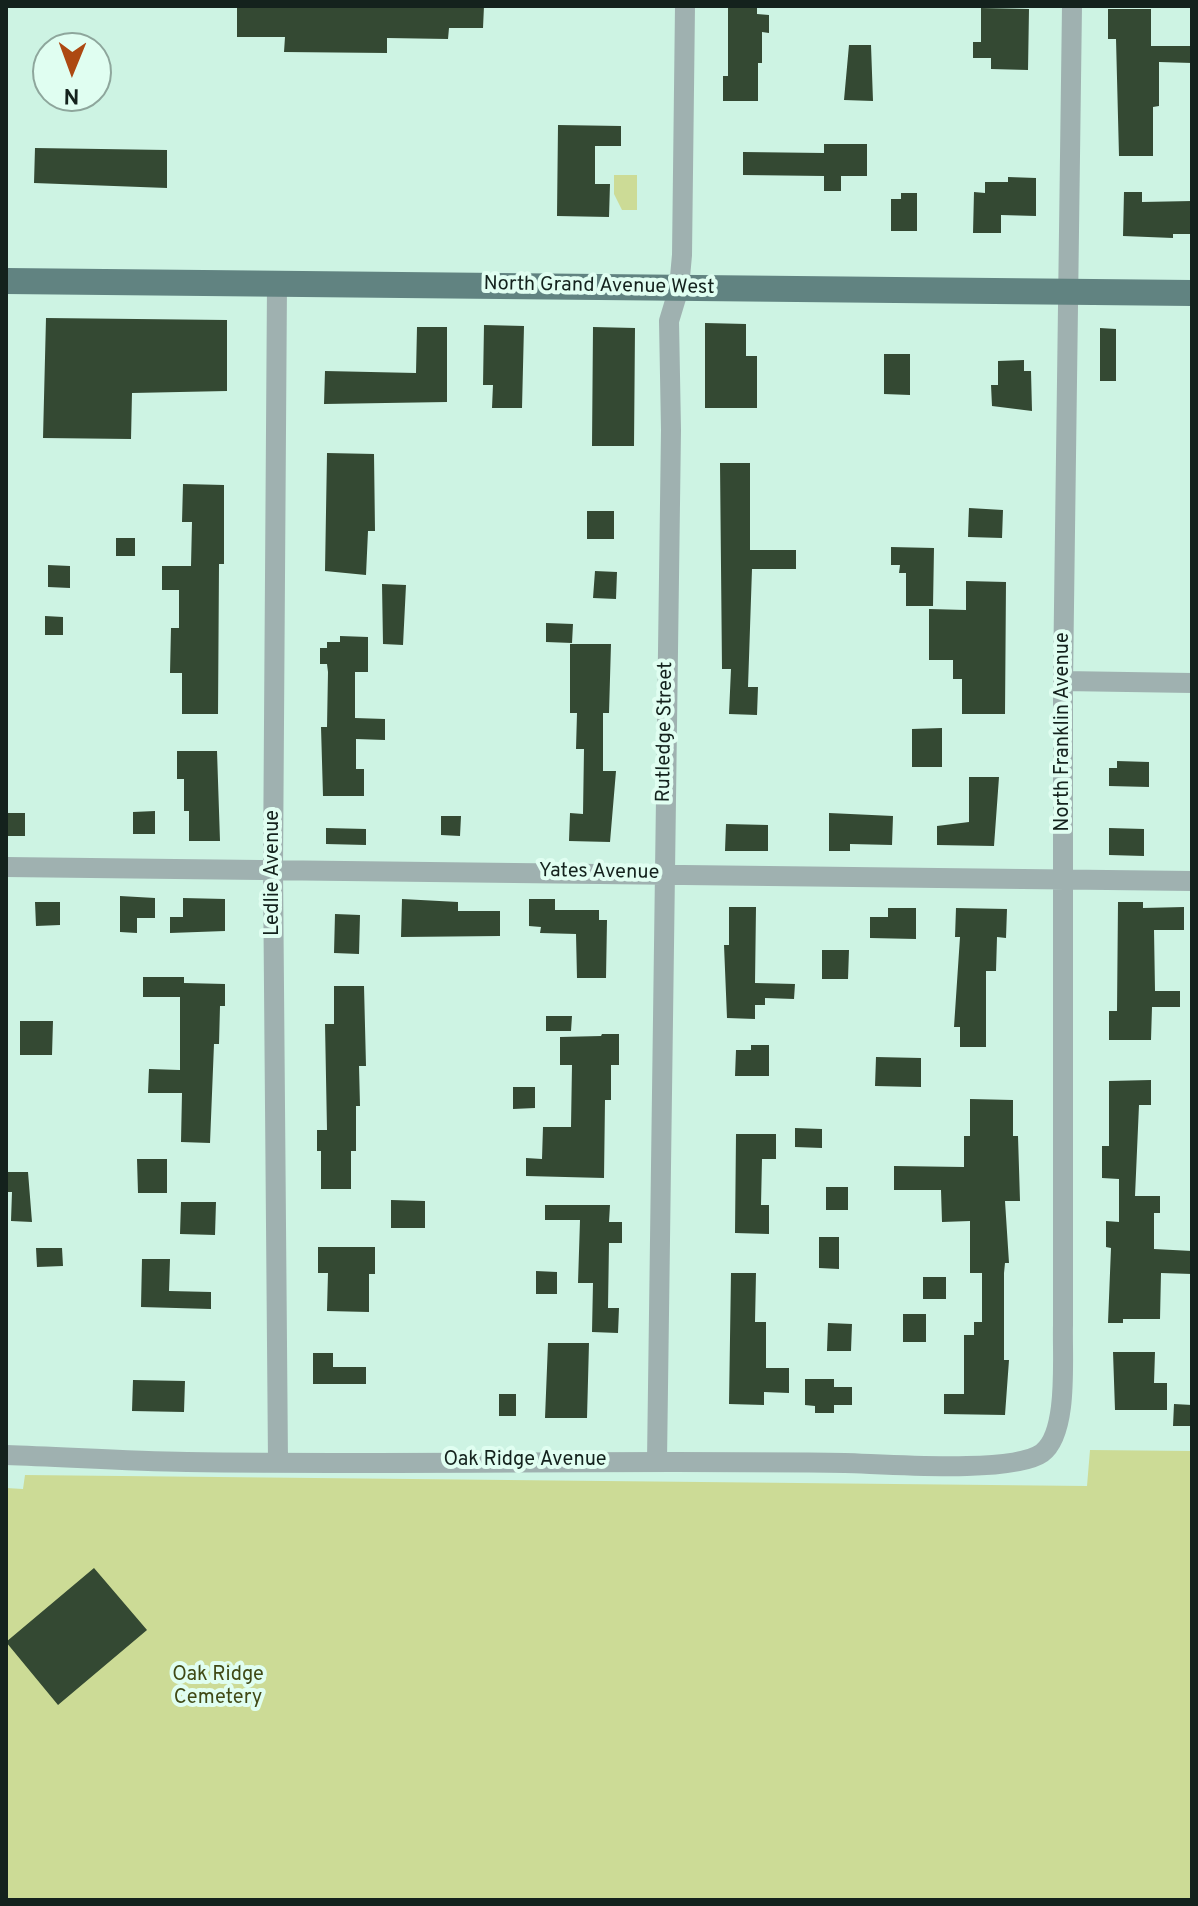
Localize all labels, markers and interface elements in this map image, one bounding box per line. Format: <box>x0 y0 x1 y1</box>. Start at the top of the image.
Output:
north arrow <box>32 32 112 112</box>
text: N <box>63 81 80 108</box>
street label: North Grand Avenue West <box>483 273 715 301</box>
street label: North Franklin Avenue <box>1052 632 1076 832</box>
street label: Rutledge Street <box>653 661 679 803</box>
street label: Ledlie Avenue <box>262 810 286 936</box>
street label: Yates Avenue <box>539 860 659 886</box>
street label: Oak Ridge Avenue <box>443 1449 607 1473</box>
park label: Oak Ridge Cemetery <box>172 1664 264 1711</box>

